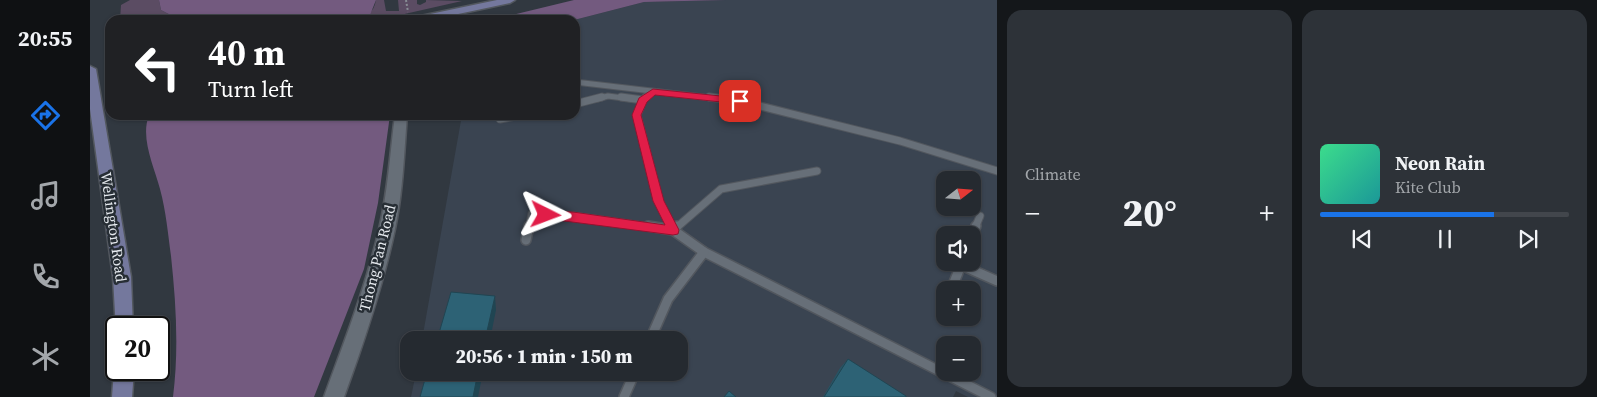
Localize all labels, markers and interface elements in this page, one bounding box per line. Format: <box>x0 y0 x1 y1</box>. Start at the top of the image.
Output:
text: 20:55 <box>18 23 72 53</box>
text: 40 m <box>208 29 285 77</box>
icon: left <box>125 35 190 100</box>
text: Turn left <box>208 74 293 104</box>
pin <box>719 80 761 122</box>
icon: arrive <box>726 87 754 115</box>
icon: directions <box>28 98 63 133</box>
text: Neon Rain <box>1395 150 1485 176</box>
text: Climate <box>1025 163 1081 185</box>
street label: Wellington Road <box>96 171 132 284</box>
north arrow <box>936 171 981 216</box>
map controls <box>936 171 981 381</box>
text: Kite Club <box>1395 176 1461 198</box>
icon: music <box>28 178 63 213</box>
text: 20° <box>1122 187 1177 239</box>
position arrow <box>519 188 571 240</box>
text: − <box>1025 194 1040 232</box>
text: + <box>1259 194 1274 232</box>
street label: Thong Pan Road <box>354 202 401 314</box>
icon: previous <box>1348 225 1376 253</box>
icon: pause <box>1431 225 1459 253</box>
icon: next <box>1514 225 1542 253</box>
button: sound <box>936 226 981 271</box>
icon: phone <box>28 259 63 294</box>
button: + <box>936 281 981 326</box>
speed limit sign: 20 <box>105 316 170 381</box>
button: − <box>936 336 981 381</box>
icon: climate <box>28 339 63 374</box>
text: 20:56 · 1 min · 150 m <box>455 343 633 369</box>

